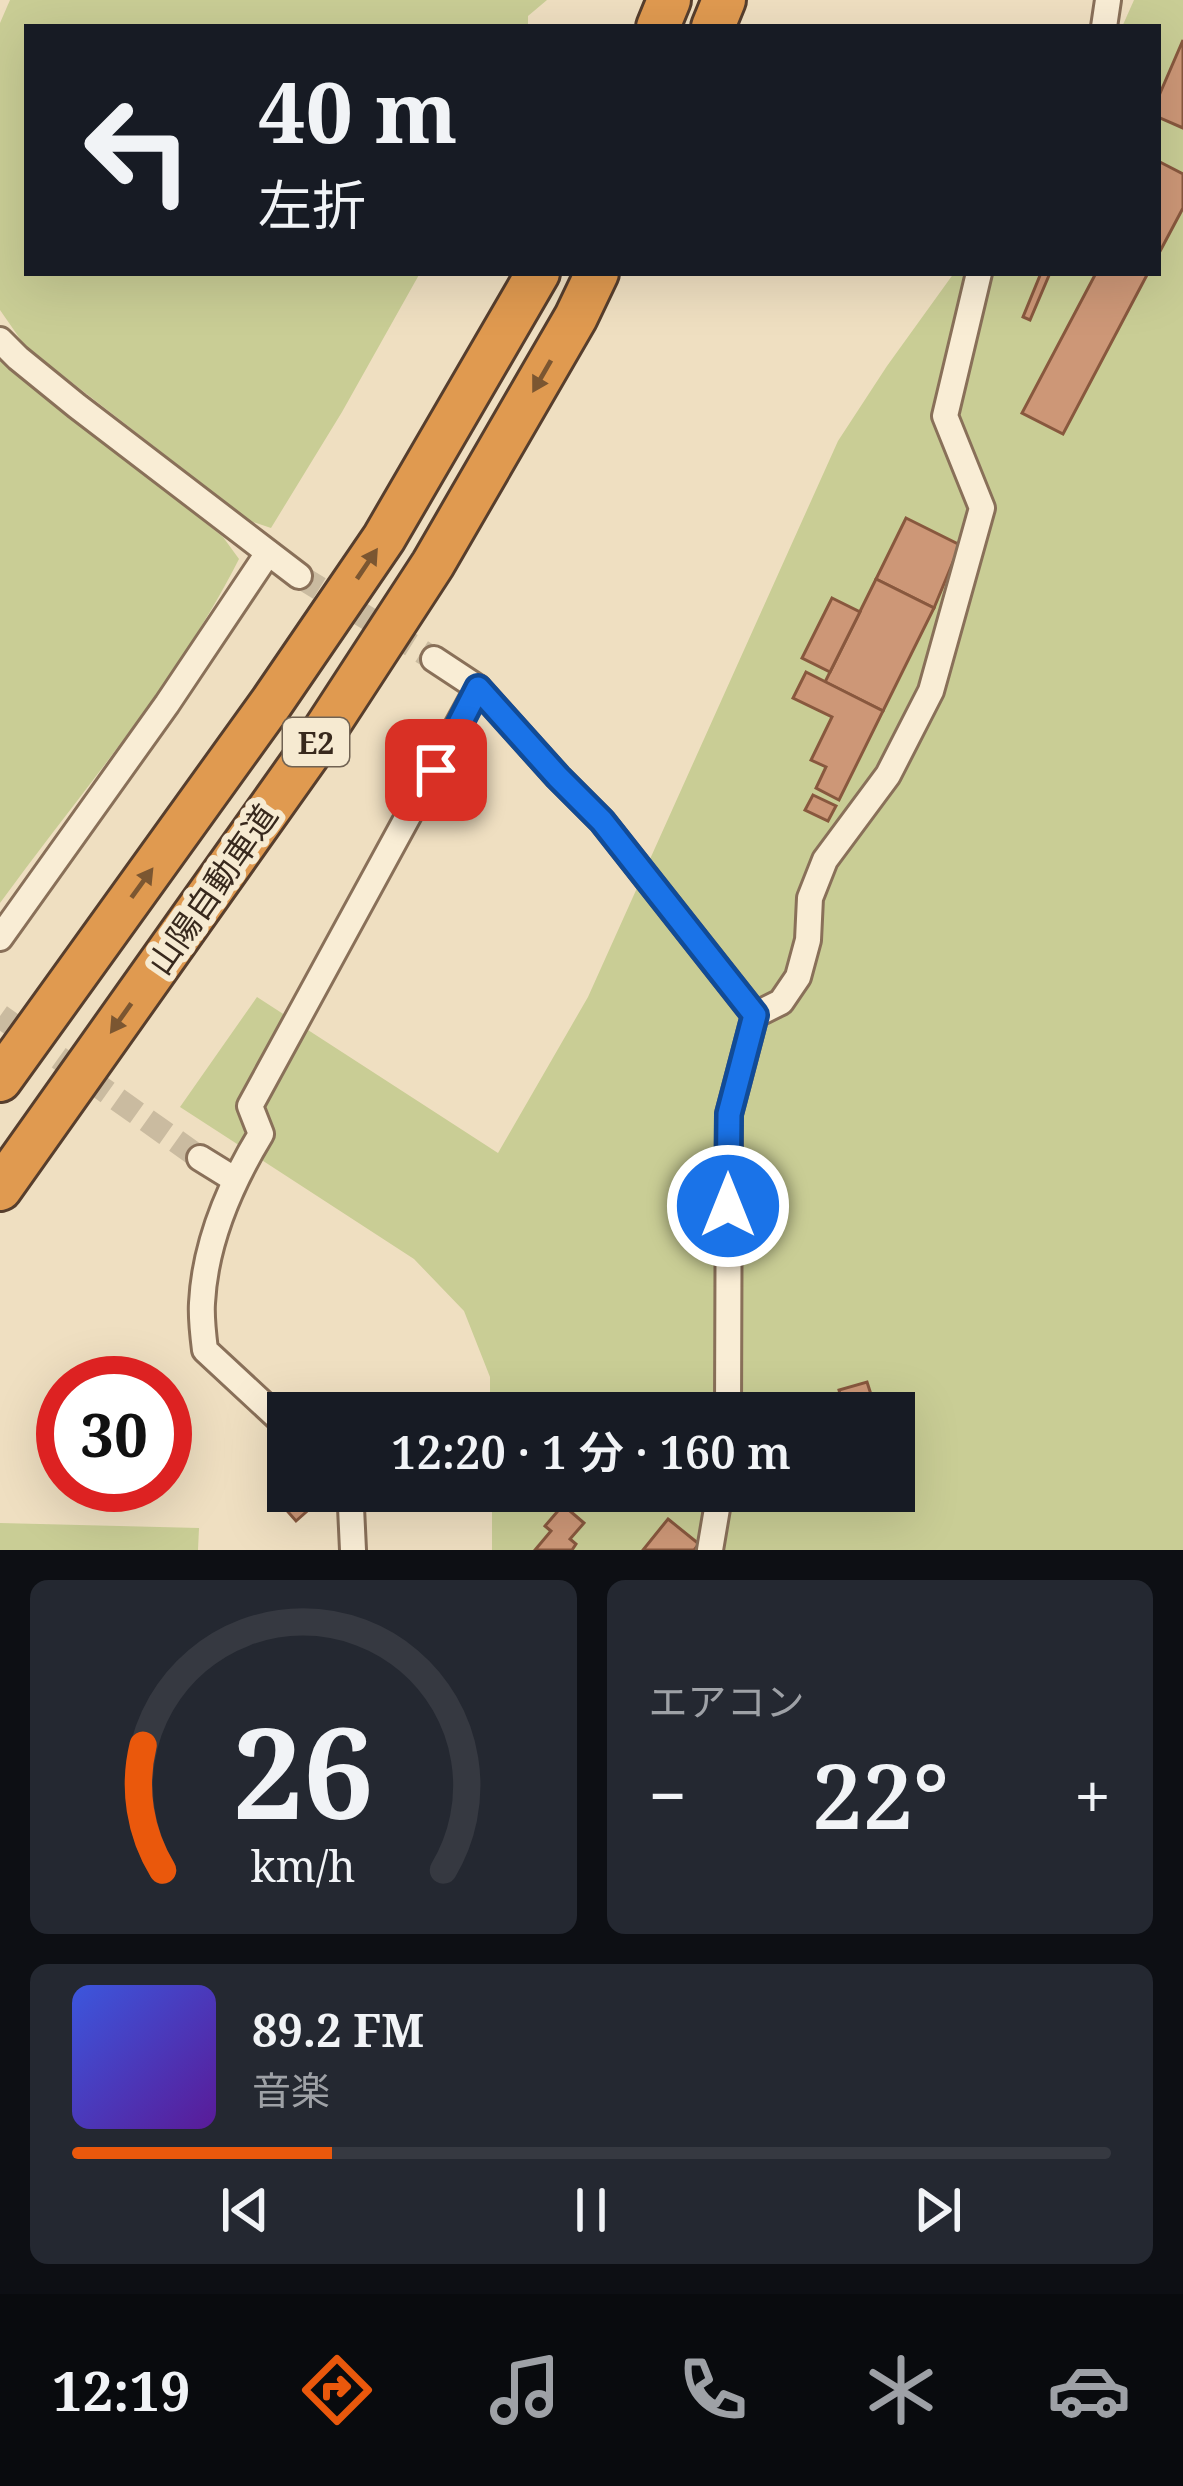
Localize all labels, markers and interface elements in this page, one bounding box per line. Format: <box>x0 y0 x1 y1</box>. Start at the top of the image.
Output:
text: 40 m <box>258 53 458 168</box>
icon: left <box>60 72 216 228</box>
text: 左折 <box>258 167 366 241</box>
one-way arrow <box>532 359 553 393</box>
one-way arrow <box>354 548 377 580</box>
road number: E2 <box>283 718 349 766</box>
pin <box>385 719 487 821</box>
icon: arrive <box>403 737 469 803</box>
street label: 山陽自動車道 <box>137 795 287 983</box>
one-way arrow <box>130 867 153 899</box>
one-way arrow <box>110 1002 133 1034</box>
position arrow <box>665 1143 791 1269</box>
speed limit sign: 30 <box>36 1356 192 1512</box>
text: 12:20 · 1 分 · 160 m <box>391 1421 791 1482</box>
text: エアコン <box>649 1674 805 1727</box>
text: 26 <box>233 1686 374 1856</box>
text: 22° <box>812 1733 949 1855</box>
text: − <box>649 1749 687 1839</box>
text: + <box>1074 1749 1111 1839</box>
text: km/h <box>251 1836 356 1895</box>
text: 89.2 FM <box>252 1999 424 2060</box>
text: 音楽 <box>252 2063 330 2116</box>
icon: previous <box>212 2177 278 2243</box>
icon: pause <box>558 2177 624 2243</box>
icon: next <box>905 2177 971 2243</box>
icon: directions <box>295 2348 379 2432</box>
icon: music <box>483 2348 567 2432</box>
icon: phone <box>671 2348 755 2432</box>
icon: climate <box>859 2348 943 2432</box>
icon: car <box>1047 2348 1131 2432</box>
text: 12:19 <box>52 2353 191 2427</box>

